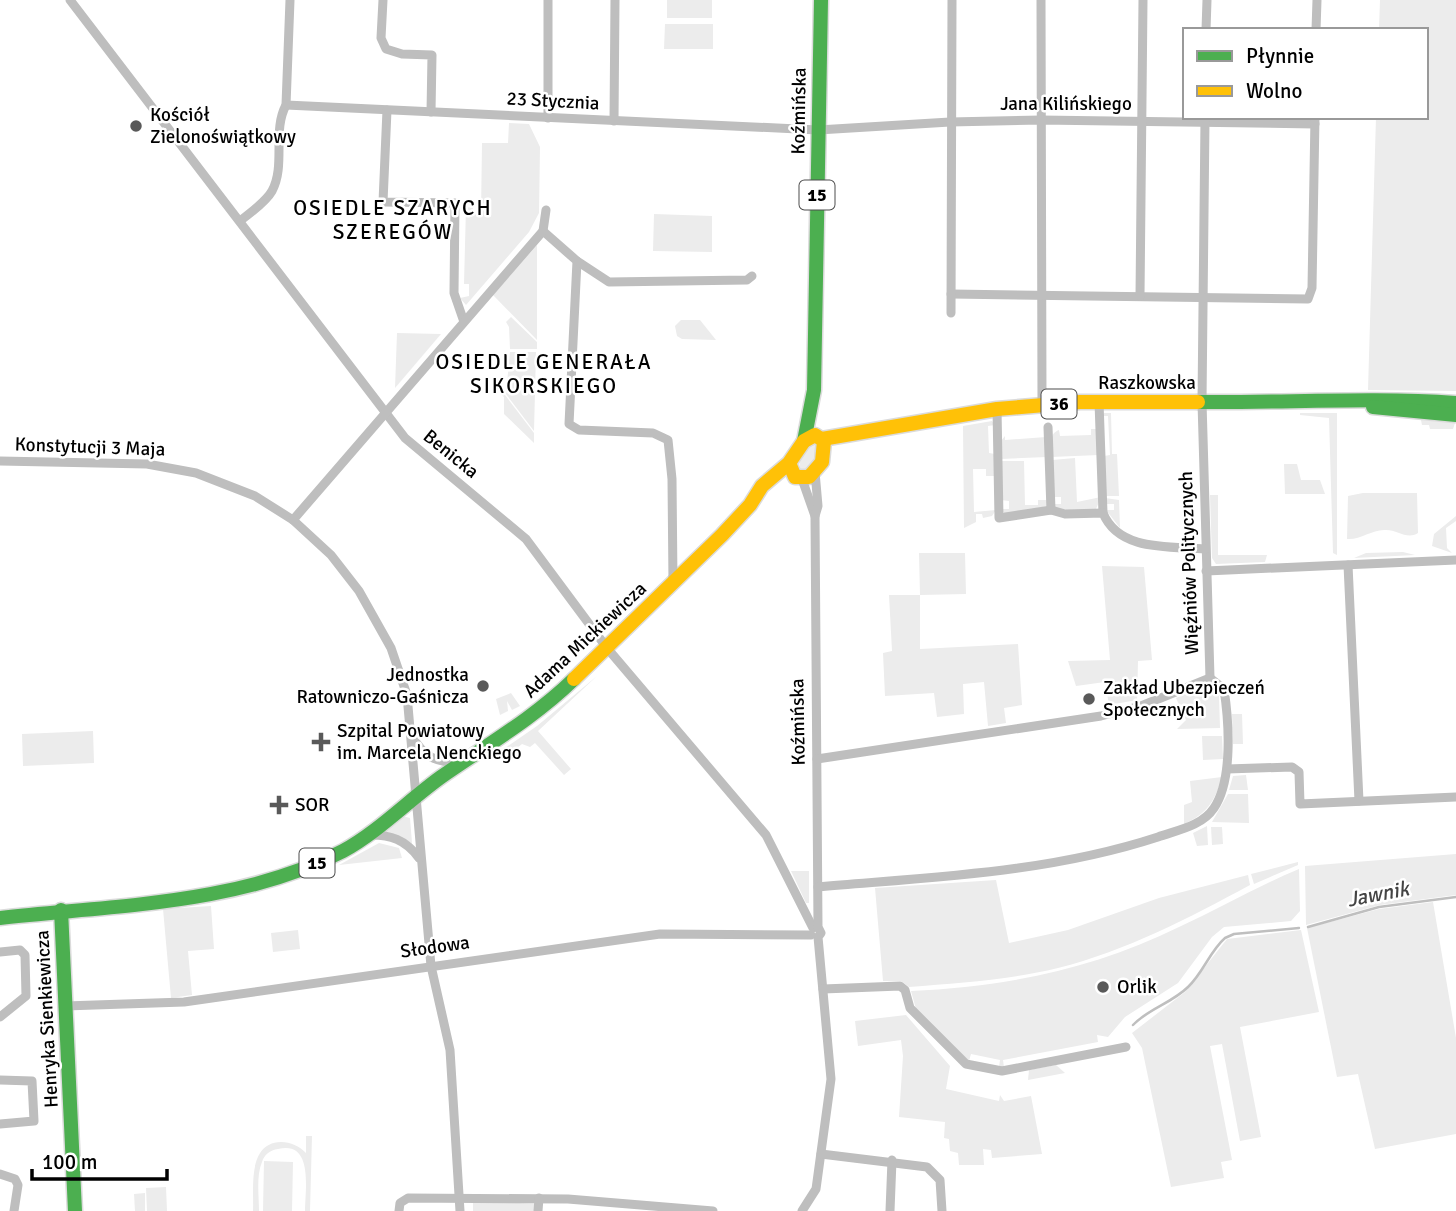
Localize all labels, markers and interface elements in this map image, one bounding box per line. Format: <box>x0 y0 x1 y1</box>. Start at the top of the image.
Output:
legend <box>1183 28 1428 119</box>
text: Płynnie <box>1246 43 1314 69</box>
street label: Koźmińska <box>786 67 812 155</box>
text: Wolno <box>1246 78 1302 104</box>
street label: 23 Stycznia <box>506 87 600 115</box>
street label: Jana Kilińskiego <box>1000 92 1132 116</box>
place label: Kościół Zielonoświątkowy <box>150 103 296 149</box>
marker: Kościół Zielonoświątkowy <box>128 118 144 134</box>
road number: 15 <box>800 180 834 210</box>
district label: OSIEDLE SZARYCH SZEREGÓW <box>293 195 493 245</box>
district label: OSIEDLE GENERAŁA SIKORSKIEGO <box>435 349 653 399</box>
street label: Raszkowska <box>1098 371 1196 395</box>
road number: 36 <box>1042 390 1076 418</box>
street label: Benicka <box>418 424 484 484</box>
street label: Konstytucji 3 Maja <box>14 432 166 462</box>
street label: Więźniów Politycznych <box>1174 471 1204 655</box>
street label: Adama Mickiewicza <box>518 577 652 703</box>
place label: Jednostka Ratowniczo-Gaśnicza <box>296 663 469 709</box>
place label: Zakład Ubezpieczeń Społecznych <box>1103 676 1265 722</box>
marker: Jednostka Ratowniczo-Gaśnicza <box>475 678 491 694</box>
street label: Koźmińska <box>785 678 811 766</box>
marker: Zakład Ubezpieczeń Społecznych <box>1081 691 1097 707</box>
place label: Szpital Powiatowy im. Marcela Nenckiego <box>337 719 522 765</box>
marker: Szpital Powiatowy im. Marcela Nenckiego <box>311 732 331 752</box>
place label: SOR <box>295 793 329 817</box>
marker: SOR <box>269 795 289 815</box>
road number: 15 <box>300 848 334 878</box>
water label: Jawnik <box>1345 875 1413 913</box>
street label: Henryka Sienkiewicza <box>30 929 64 1109</box>
street label: Słodowa <box>399 930 471 964</box>
place label: Orlik <box>1117 975 1157 999</box>
marker: Orlik <box>1095 979 1111 995</box>
scale bar <box>32 1138 166 1182</box>
text: 100 m <box>42 1149 97 1175</box>

